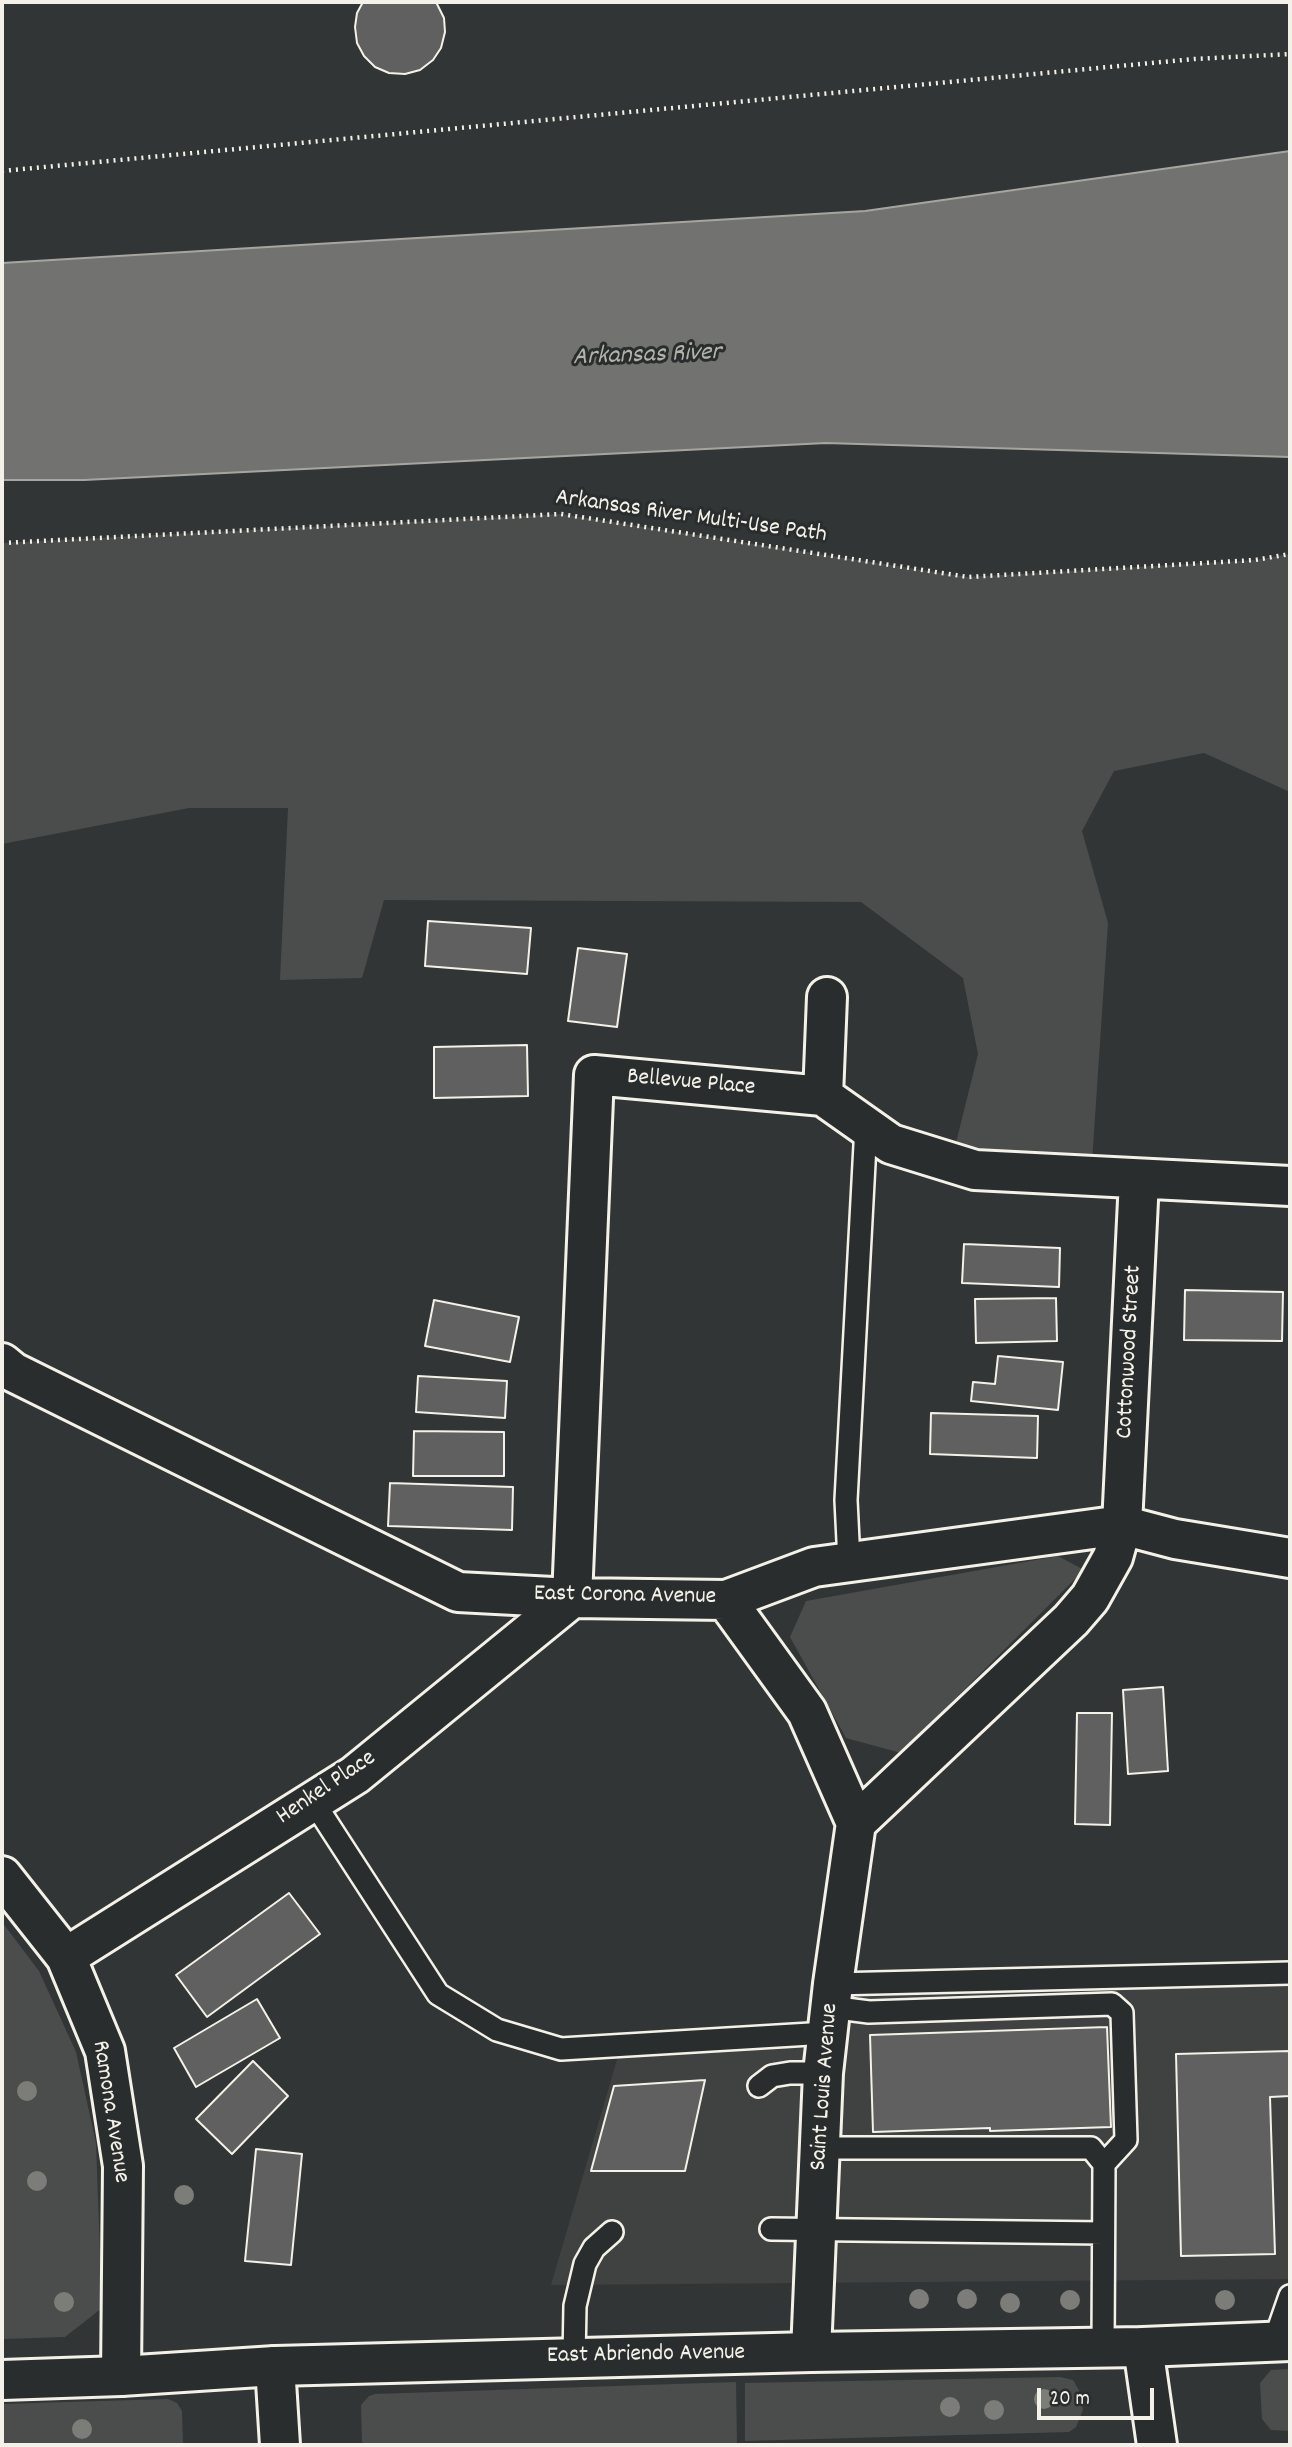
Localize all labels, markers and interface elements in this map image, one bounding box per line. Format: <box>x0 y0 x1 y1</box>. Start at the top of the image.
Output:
water label: Arkansas River <box>572 339 722 375</box>
street label: Arkansas River Multi-Use Path <box>554 485 828 551</box>
street label: Bellevue Place <box>626 1064 756 1104</box>
street label: Cottonwood Street <box>1112 1264 1150 1440</box>
street label: East Corona Avenue <box>534 1581 716 1613</box>
street label: Henkel Place <box>272 1745 382 1833</box>
street label: Saint Louis Avenue <box>806 2002 846 2172</box>
street label: Ramona Avenue <box>84 2039 134 2185</box>
street label: East Abriendo Avenue <box>547 2340 745 2372</box>
scale bar <box>1040 2374 1157 2418</box>
text: 20 m <box>1050 2385 1090 2415</box>

